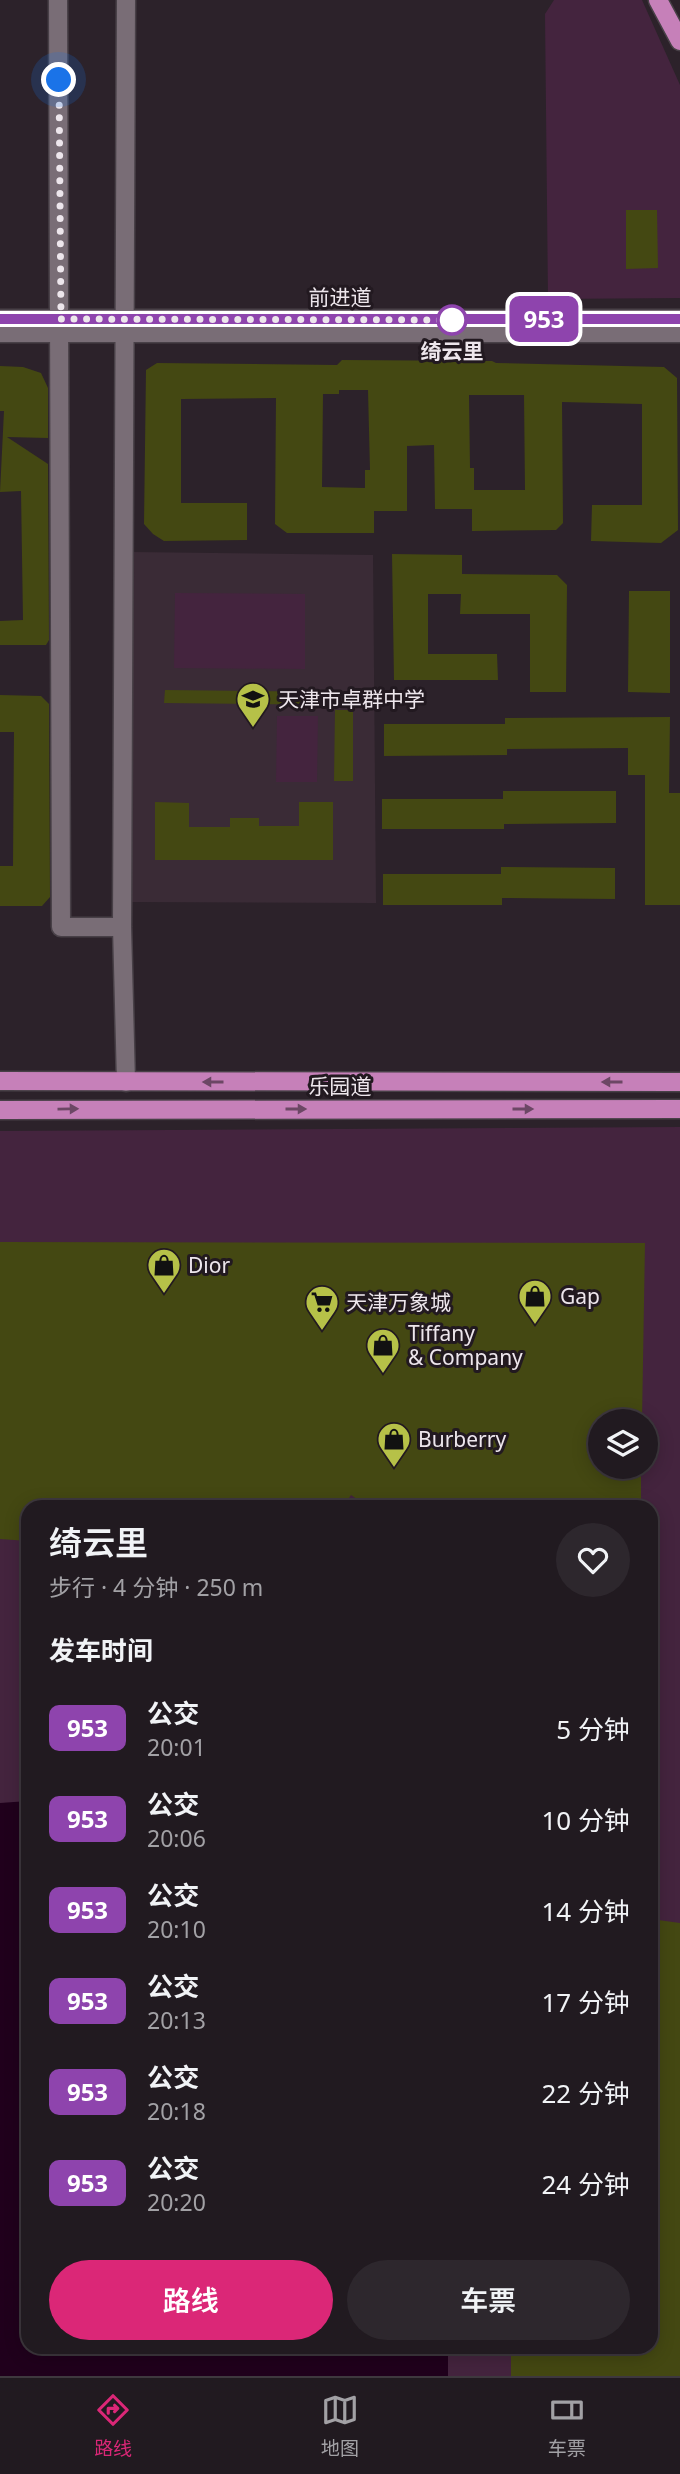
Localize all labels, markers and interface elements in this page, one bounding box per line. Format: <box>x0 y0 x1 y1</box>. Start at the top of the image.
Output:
your location <box>41 62 76 97</box>
street label: 前进道 <box>309 283 372 311</box>
line badge: 953 <box>504 296 584 342</box>
text: 953 <box>523 302 565 335</box>
marker: 绮云里 <box>437 305 467 335</box>
place label: 绮云里 <box>421 337 484 365</box>
school or university icon: 天津市卓群中学 <box>234 680 272 729</box>
place label: 天津市卓群中学 <box>278 685 425 713</box>
street label: 乐园道 <box>309 1072 372 1100</box>
one-way arrow <box>202 1076 224 1088</box>
one-way arrow <box>601 1076 623 1088</box>
one-way arrow <box>57 1103 79 1115</box>
one-way arrow <box>285 1103 307 1115</box>
one-way arrow <box>512 1103 534 1115</box>
shop icon: Dior <box>145 1246 183 1295</box>
place label: Dior <box>188 1251 230 1279</box>
shop icon: Gap <box>516 1277 554 1326</box>
place label: Gap <box>560 1282 600 1310</box>
supermarket icon: 天津万象城 <box>303 1283 341 1332</box>
place label: 天津万象城 <box>346 1288 451 1316</box>
place label: Tiffany & Company <box>408 1319 523 1371</box>
shop icon: Tiffany & Company <box>364 1326 402 1375</box>
map controls <box>588 1409 658 1479</box>
button: layers <box>588 1409 658 1479</box>
shop icon: Burberry <box>375 1420 413 1469</box>
place label: Burberry <box>418 1425 506 1453</box>
text: 绮云里 <box>49 1520 148 1565</box>
button: heart <box>556 1523 630 1597</box>
text: 步行 · 4 分钟 · 250 m <box>49 1571 263 1603</box>
text: 发车时间 <box>49 1632 153 1668</box>
text: 公交 <box>147 1695 199 1731</box>
text: 953 <box>67 1711 108 1744</box>
text: 5 分钟 <box>556 1711 630 1747</box>
text: 20:01 <box>147 1731 206 1763</box>
text: 公交 <box>147 1786 199 1822</box>
text: 953 <box>67 1802 108 1835</box>
text: 10 分钟 <box>541 1802 630 1838</box>
text: 20:06 <box>147 1822 206 1854</box>
text: 公交 <box>147 1877 199 1913</box>
text: 953 <box>67 1893 108 1926</box>
text: 14 分钟 <box>541 1893 630 1929</box>
text: 20:10 <box>147 1913 206 1945</box>
text: 公交 <box>147 1968 199 2004</box>
text: 953 <box>67 1984 108 2017</box>
text: 17 分钟 <box>541 1984 630 2020</box>
text: 20:13 <box>147 2004 206 2036</box>
text: 公交 <box>147 2059 199 2095</box>
text: 953 <box>67 2075 108 2108</box>
text: 22 分钟 <box>541 2075 630 2111</box>
text: 20:18 <box>147 2095 206 2127</box>
text: 公交 <box>147 2150 199 2186</box>
text: 953 <box>67 2166 108 2199</box>
text: 24 分钟 <box>541 2166 630 2202</box>
text: 20:20 <box>147 2186 206 2218</box>
button: 路线 <box>49 2260 333 2340</box>
button: 车票 <box>347 2260 630 2340</box>
tab: 路线 <box>94 2391 132 2461</box>
tab: 地图 <box>321 2391 359 2461</box>
tab: 车票 <box>548 2391 586 2461</box>

